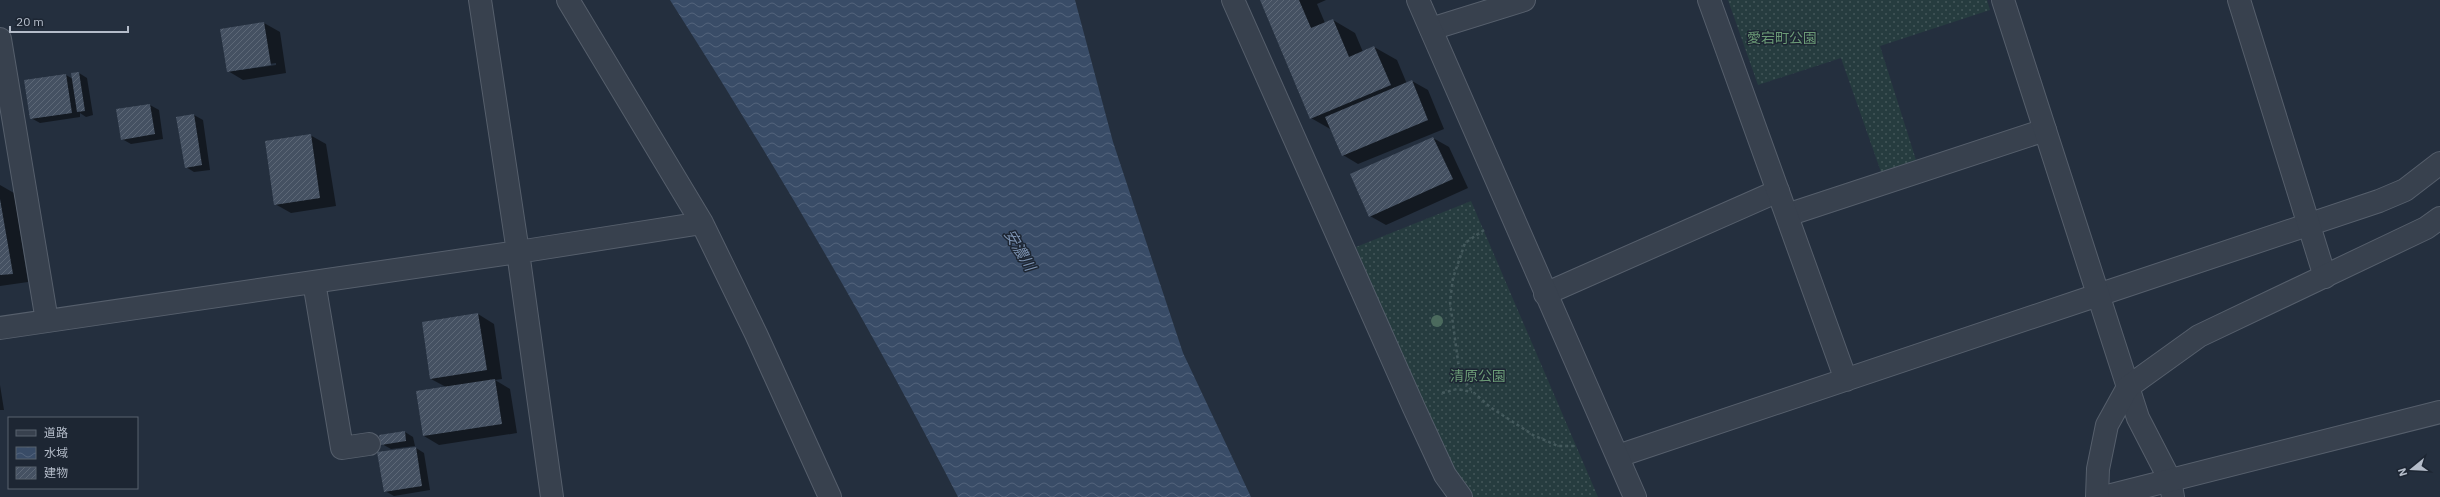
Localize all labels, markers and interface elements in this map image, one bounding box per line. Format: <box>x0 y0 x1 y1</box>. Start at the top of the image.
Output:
scale bar <box>10 8 128 34</box>
text: 20 m <box>16 14 44 29</box>
park label: 愛宕町公園 <box>1747 29 1817 47</box>
water label: 安濃川 <box>1000 226 1041 276</box>
park label: 清原公園 <box>1450 367 1506 385</box>
legend <box>8 417 138 489</box>
text: 道路 <box>44 425 68 440</box>
text: 水域 <box>44 445 68 460</box>
north arrow <box>2392 449 2432 489</box>
text: 建物 <box>44 465 68 480</box>
text: N <box>2395 466 2410 478</box>

